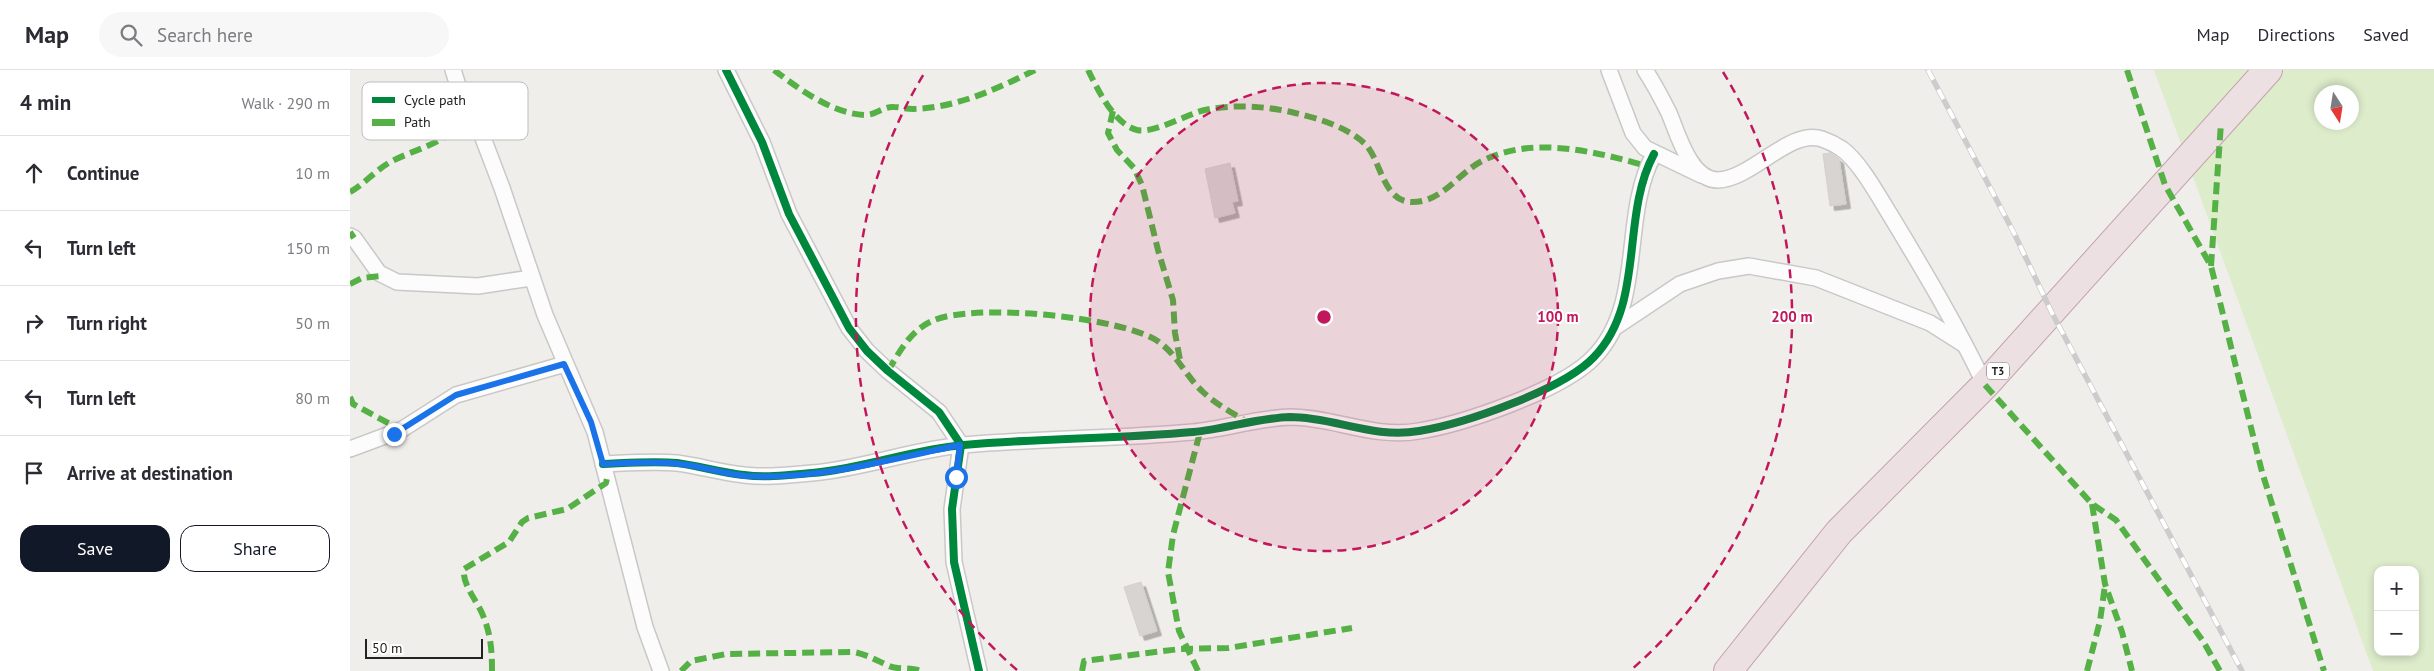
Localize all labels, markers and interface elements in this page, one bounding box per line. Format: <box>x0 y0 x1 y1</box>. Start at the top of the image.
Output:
search box <box>99 12 449 57</box>
text: Map <box>25 19 69 50</box>
icon: search <box>117 21 145 49</box>
text: Search here <box>157 23 253 47</box>
text: Map <box>2197 23 2229 46</box>
text: Directions <box>2257 23 2335 46</box>
text: Saved <box>2363 23 2409 46</box>
legend <box>362 82 528 140</box>
north arrow <box>2314 85 2359 130</box>
text: 4 min <box>20 89 71 116</box>
text: Cycle path <box>404 91 466 109</box>
text: Walk · 290 m <box>241 93 330 113</box>
text: Path <box>404 113 431 131</box>
icon: ahead <box>20 159 48 187</box>
text: Continue <box>67 161 139 185</box>
text: 10 m <box>295 163 330 183</box>
icon: left <box>20 234 48 262</box>
text: Turn left <box>67 236 136 260</box>
text: 150 m <box>287 238 330 258</box>
text: 100 m <box>1537 307 1579 326</box>
text: 200 m <box>1771 307 1813 326</box>
centre of rings <box>1315 308 1333 326</box>
icon: right <box>20 309 48 337</box>
text: Turn right <box>67 311 147 335</box>
text: 50 m <box>295 313 330 333</box>
road number: T3 <box>1987 362 2009 380</box>
icon: left <box>20 384 48 412</box>
text: Turn left <box>67 386 136 410</box>
text: 80 m <box>295 388 330 408</box>
route end <box>383 423 406 446</box>
icon: arrive <box>20 459 48 487</box>
text: Arrive at destination <box>67 461 233 485</box>
route start <box>945 466 968 489</box>
button: Save <box>20 525 170 572</box>
button: Share <box>180 525 330 572</box>
map controls <box>2374 566 2419 656</box>
button: + <box>2374 566 2419 611</box>
button: − <box>2374 611 2419 656</box>
scale bar <box>365 636 482 659</box>
text: 50 m <box>372 639 402 657</box>

